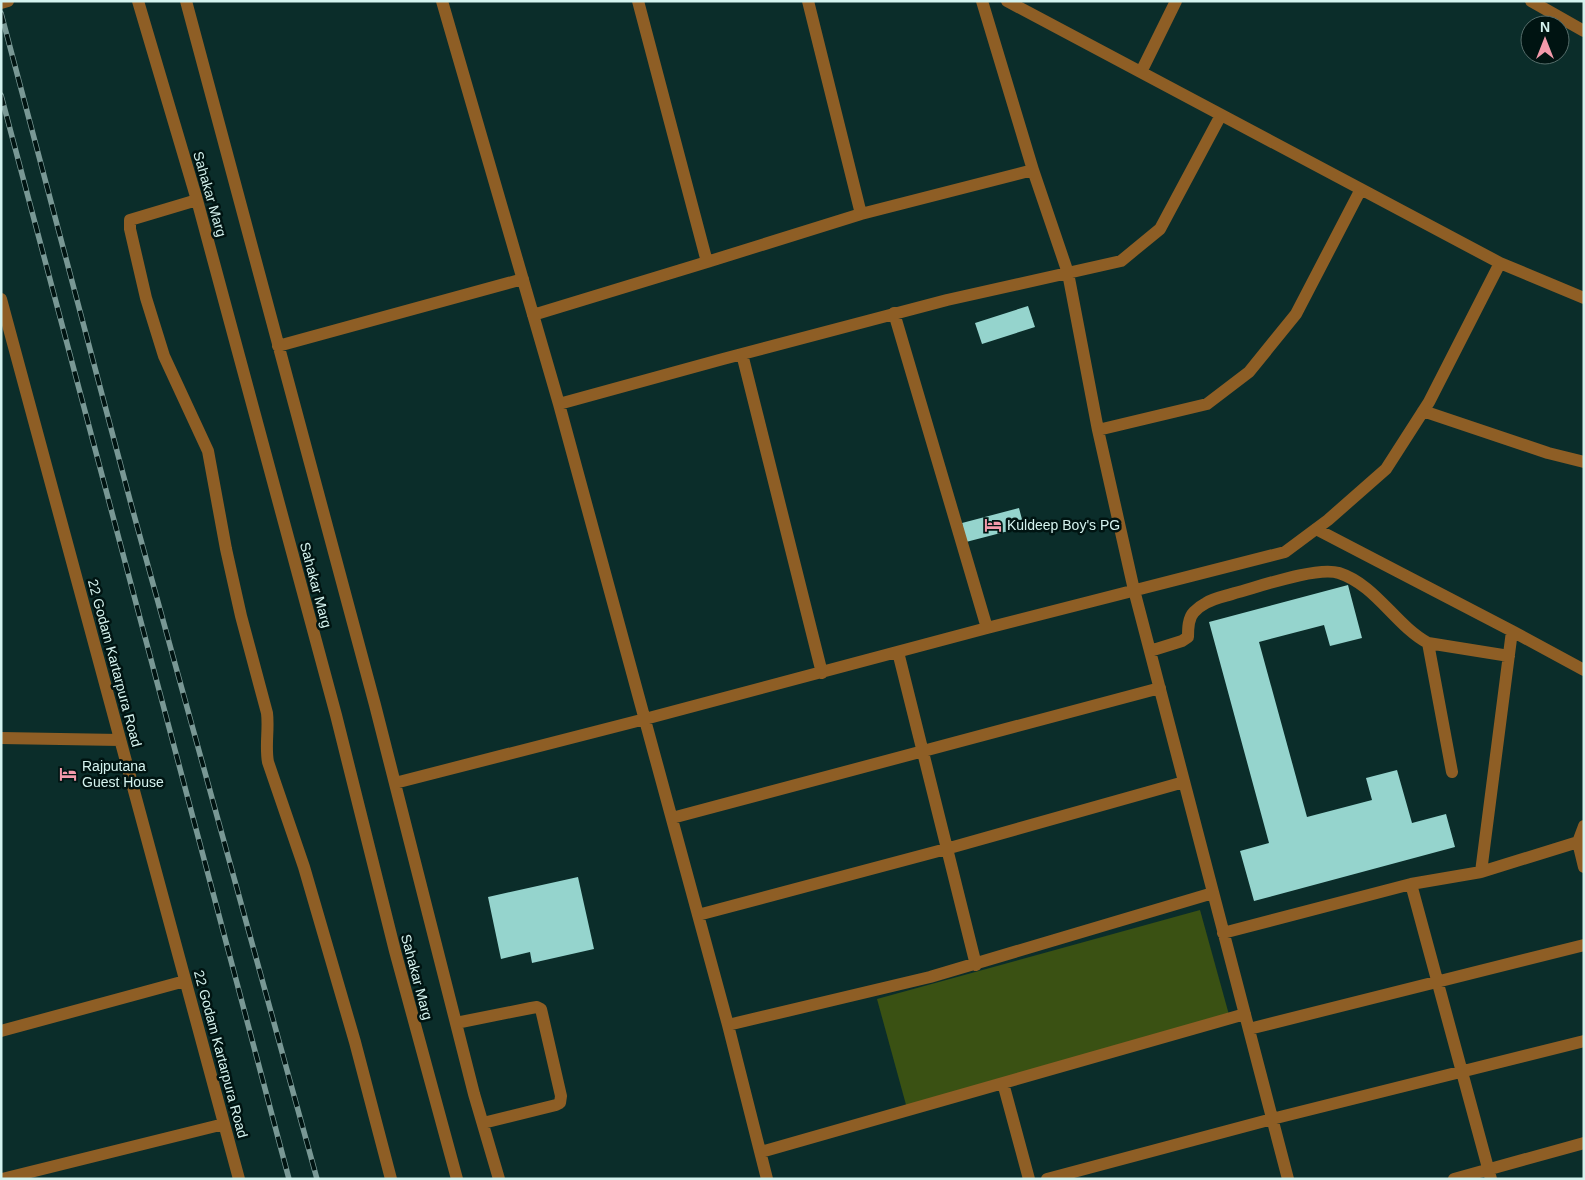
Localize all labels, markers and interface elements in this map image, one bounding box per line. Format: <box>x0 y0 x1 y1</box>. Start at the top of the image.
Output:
north arrow <box>1520 15 1570 65</box>
text: N <box>1540 19 1550 35</box>
street label: Sahakar Marg <box>190 150 230 238</box>
hotel icon: Kuldeep Boy's PG <box>983 515 1003 535</box>
place label: Kuldeep Boy's PG <box>1007 517 1120 533</box>
street label: Sahakar Marg <box>297 540 335 630</box>
street label: 22 Godam Kartarpura Road <box>85 577 145 749</box>
place label: Rajputana Guest House <box>82 758 164 790</box>
hotel icon: Rajputana Guest House <box>58 764 78 784</box>
street label: Sahakar Marg <box>398 932 436 1022</box>
street label: 22 Godam Kartarpura Road <box>191 968 251 1140</box>

